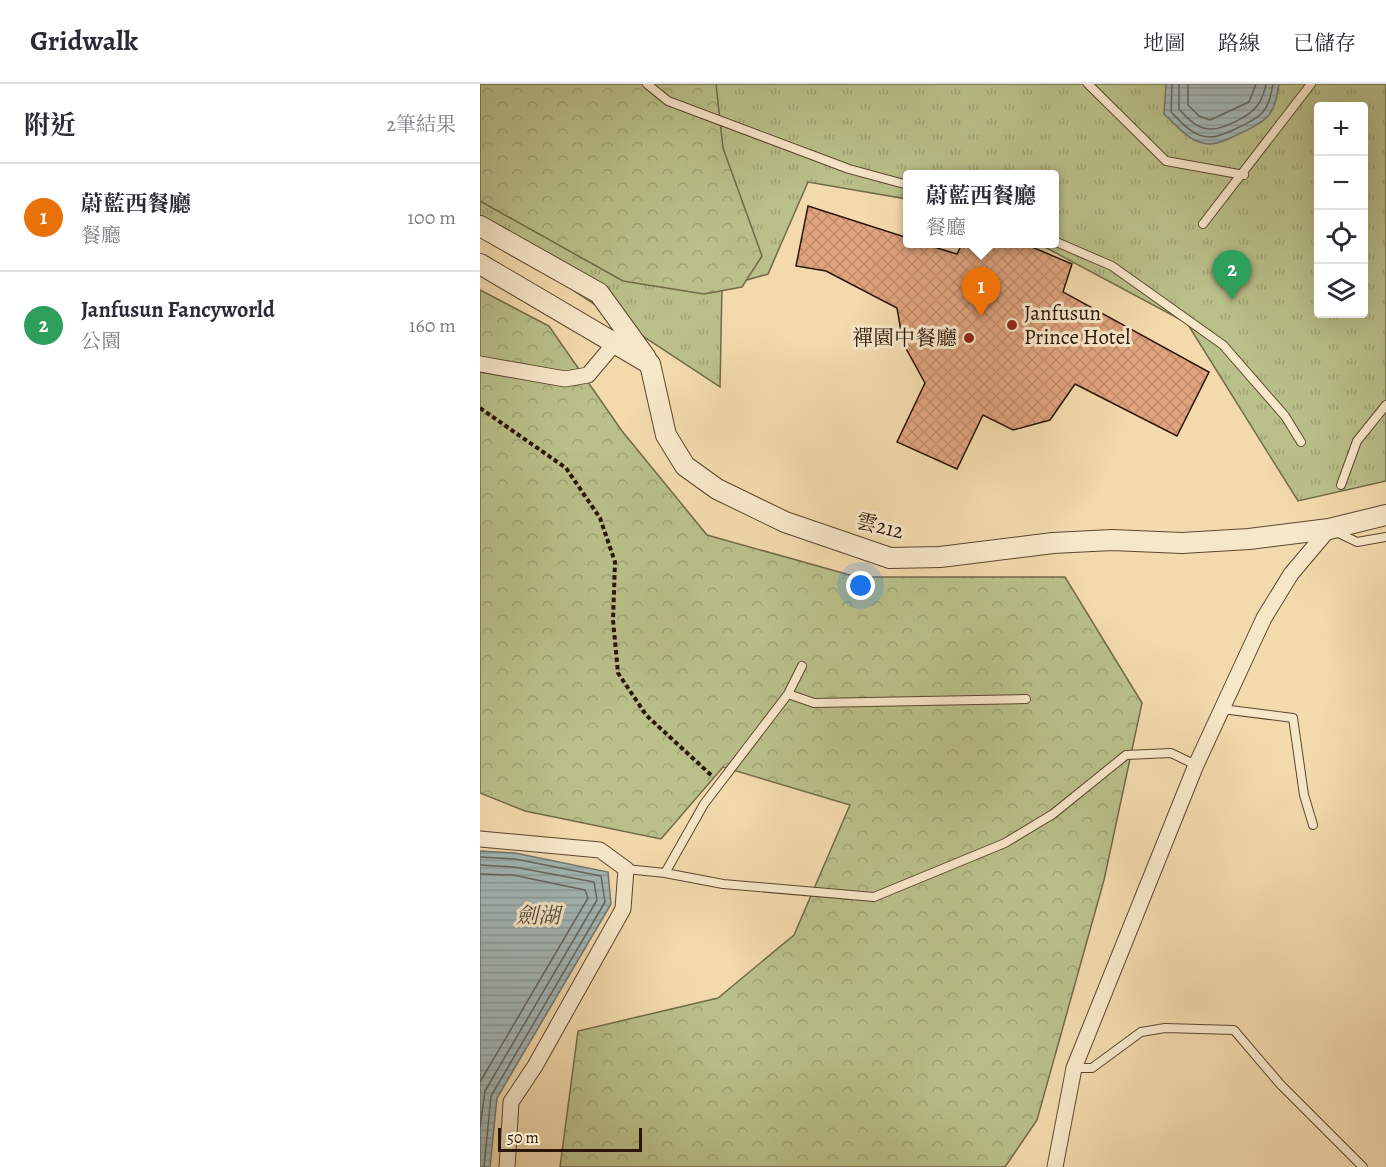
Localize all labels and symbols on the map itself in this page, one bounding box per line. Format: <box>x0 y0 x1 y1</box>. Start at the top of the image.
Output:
pin: 2 <box>1212 250 1251 300</box>
pin: 1 <box>962 268 1000 317</box>
place label: Janfusun Prince Hotel <box>1024 299 1130 351</box>
marker: Janfusun Prince Hotel <box>1005 318 1019 332</box>
place label: 禪園中餐廳 <box>852 324 957 352</box>
marker: 禪園中餐廳 <box>962 331 976 345</box>
street label: 雲212 <box>853 507 907 545</box>
your location <box>846 571 875 600</box>
water label: 劍湖 <box>516 901 564 931</box>
scale bar <box>498 1125 642 1152</box>

